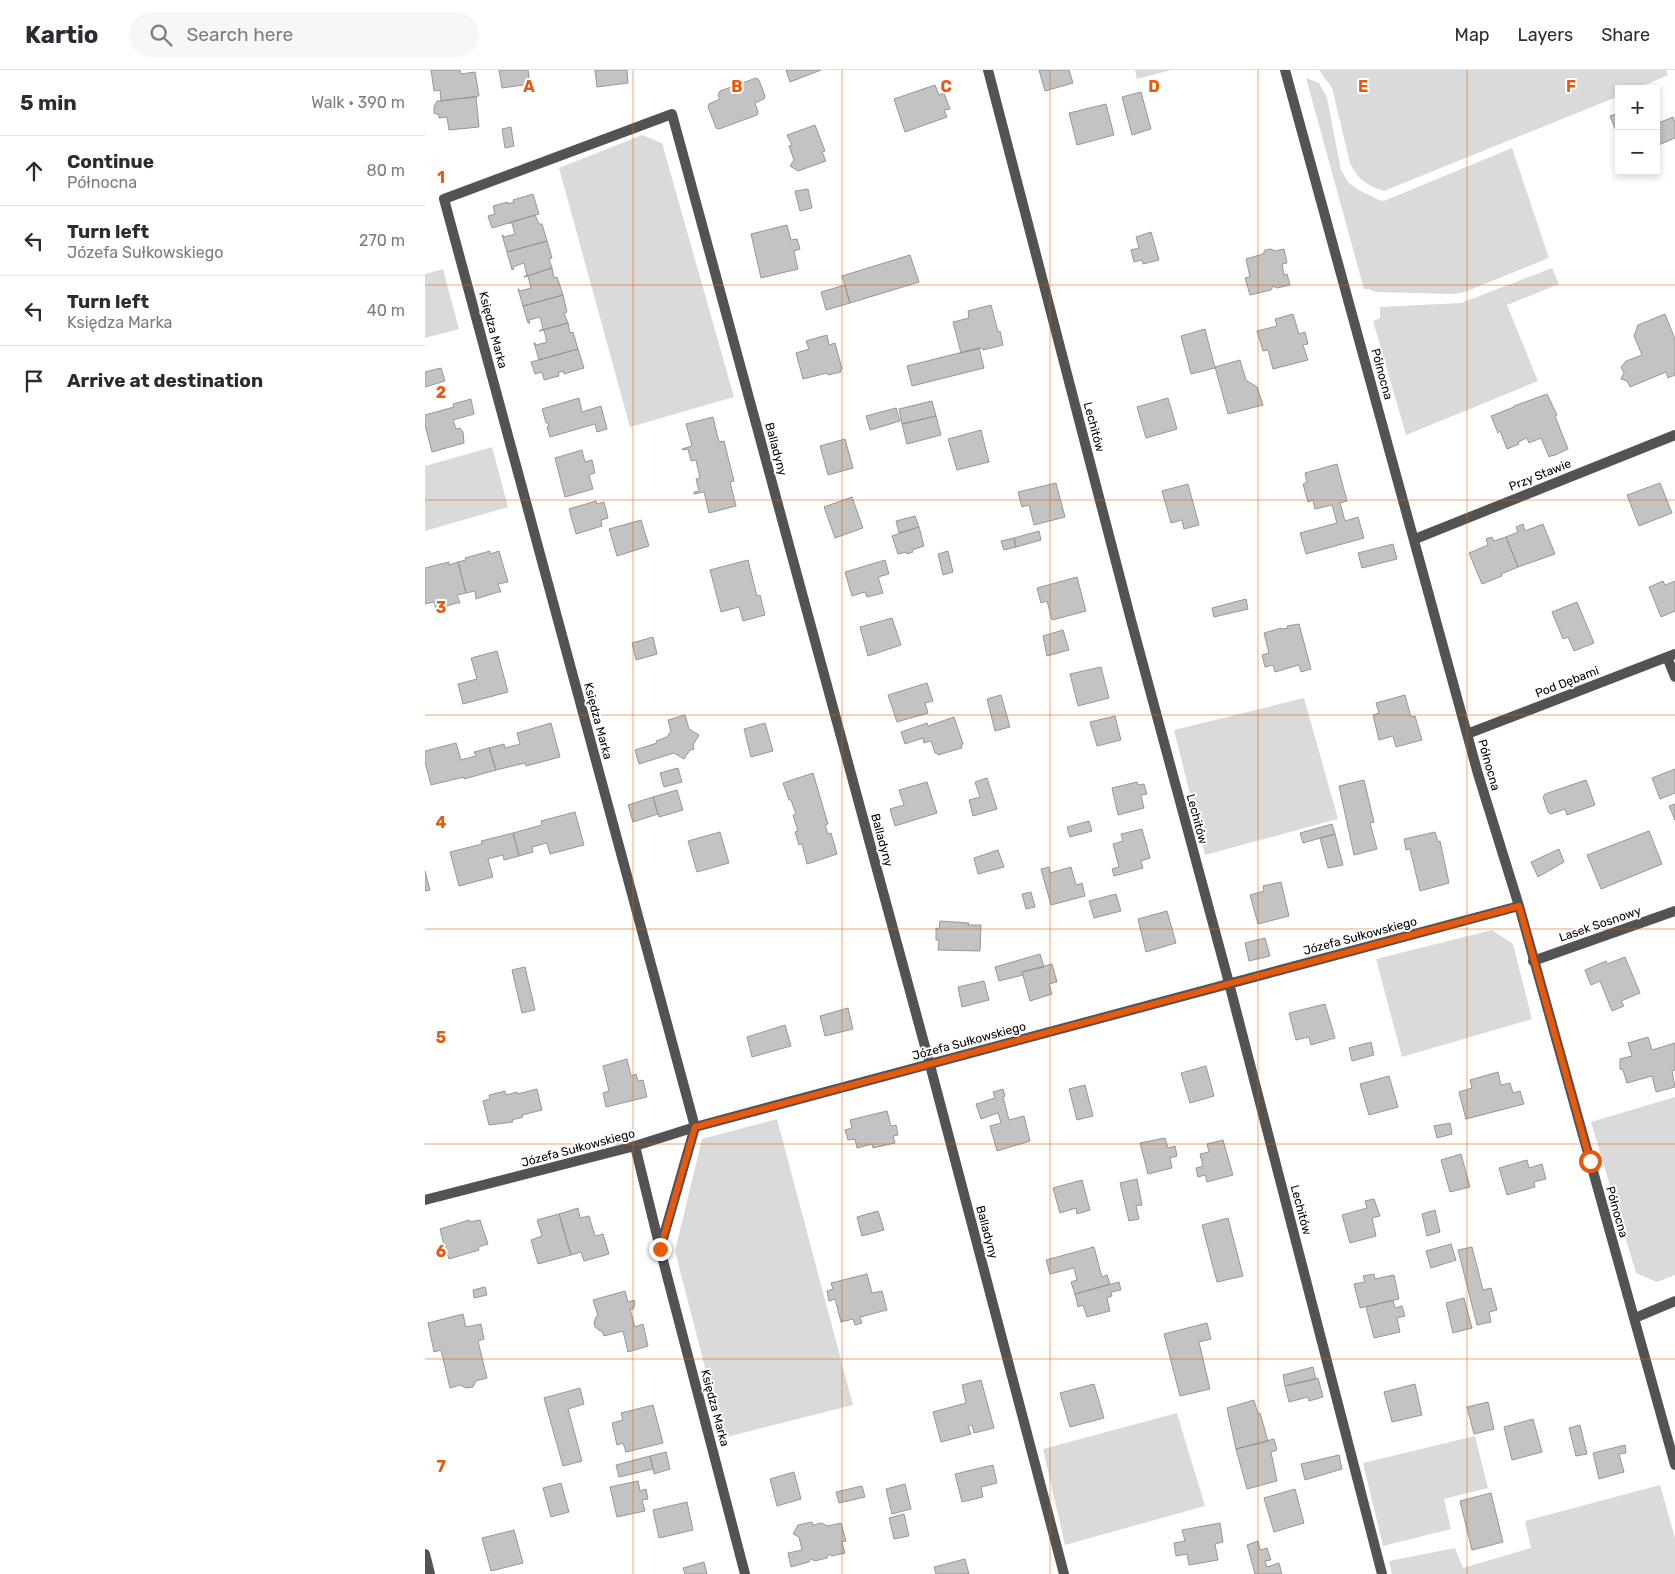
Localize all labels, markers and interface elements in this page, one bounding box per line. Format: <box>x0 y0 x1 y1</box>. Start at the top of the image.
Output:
search box <box>129 12 479 57</box>
text: Kartio <box>25 21 99 49</box>
icon: search <box>147 21 175 49</box>
text: Search here <box>187 23 293 46</box>
text: Map <box>1455 24 1490 46</box>
text: Layers <box>1518 24 1573 46</box>
text: Share <box>1601 24 1650 46</box>
text: A <box>523 77 535 96</box>
text: B <box>731 77 743 96</box>
text: C <box>940 77 952 96</box>
text: D <box>1148 77 1160 96</box>
text: E <box>1358 77 1368 96</box>
text: F <box>1566 77 1576 96</box>
map controls <box>1615 85 1660 175</box>
button: + <box>1615 85 1660 130</box>
text: 5 min <box>20 90 77 115</box>
text: Walk · 390 m <box>311 93 405 112</box>
button: − <box>1615 130 1660 175</box>
text: Continue <box>67 150 154 173</box>
icon: ahead <box>20 157 48 185</box>
text: 80 m <box>367 161 405 180</box>
text: 1 <box>437 168 445 187</box>
text: Północna <box>67 173 137 192</box>
text: Turn left <box>67 220 149 243</box>
icon: left <box>20 227 48 255</box>
text: 270 m <box>359 231 405 250</box>
text: Józefa Sułkowskiego <box>67 243 223 262</box>
text: Turn left <box>67 290 149 313</box>
street label: Księdza Marka <box>476 290 510 370</box>
icon: left <box>20 297 48 325</box>
text: 40 m <box>367 301 405 320</box>
text: Księdza Marka <box>67 313 172 332</box>
street label: Północna <box>1368 347 1396 401</box>
icon: arrive <box>20 367 48 395</box>
text: Arrive at destination <box>67 369 263 392</box>
text: 2 <box>436 383 446 402</box>
street label: Lechitów <box>1081 400 1107 454</box>
street label: Balladyny <box>762 421 790 478</box>
street label: Przy Stawie <box>1507 456 1573 494</box>
text: 3 <box>436 598 446 617</box>
street label: Pod Dębami <box>1533 663 1601 701</box>
street label: Księdza Marka <box>581 681 615 761</box>
street label: Północna <box>1475 738 1503 792</box>
street label: Lechitów <box>1184 792 1210 846</box>
street label: Balladyny <box>868 812 896 869</box>
text: 4 <box>436 813 447 832</box>
street label: Lasek Sosnowy <box>1557 903 1643 945</box>
street label: Józefa Sułkowskiego <box>1302 914 1419 958</box>
street label: Józefa Sułkowskiego <box>911 1019 1028 1063</box>
text: 5 <box>436 1028 446 1047</box>
street label: Józefa Sułkowskiego <box>520 1126 637 1170</box>
route start <box>1579 1150 1602 1173</box>
street label: Lechitów <box>1288 1183 1314 1237</box>
street label: Północna <box>1603 1185 1631 1239</box>
street label: Balladyny <box>973 1204 1001 1261</box>
route end <box>649 1238 672 1261</box>
text: 6 <box>436 1242 446 1261</box>
street label: Księdza Marka <box>698 1368 732 1448</box>
text: 7 <box>436 1457 446 1476</box>

